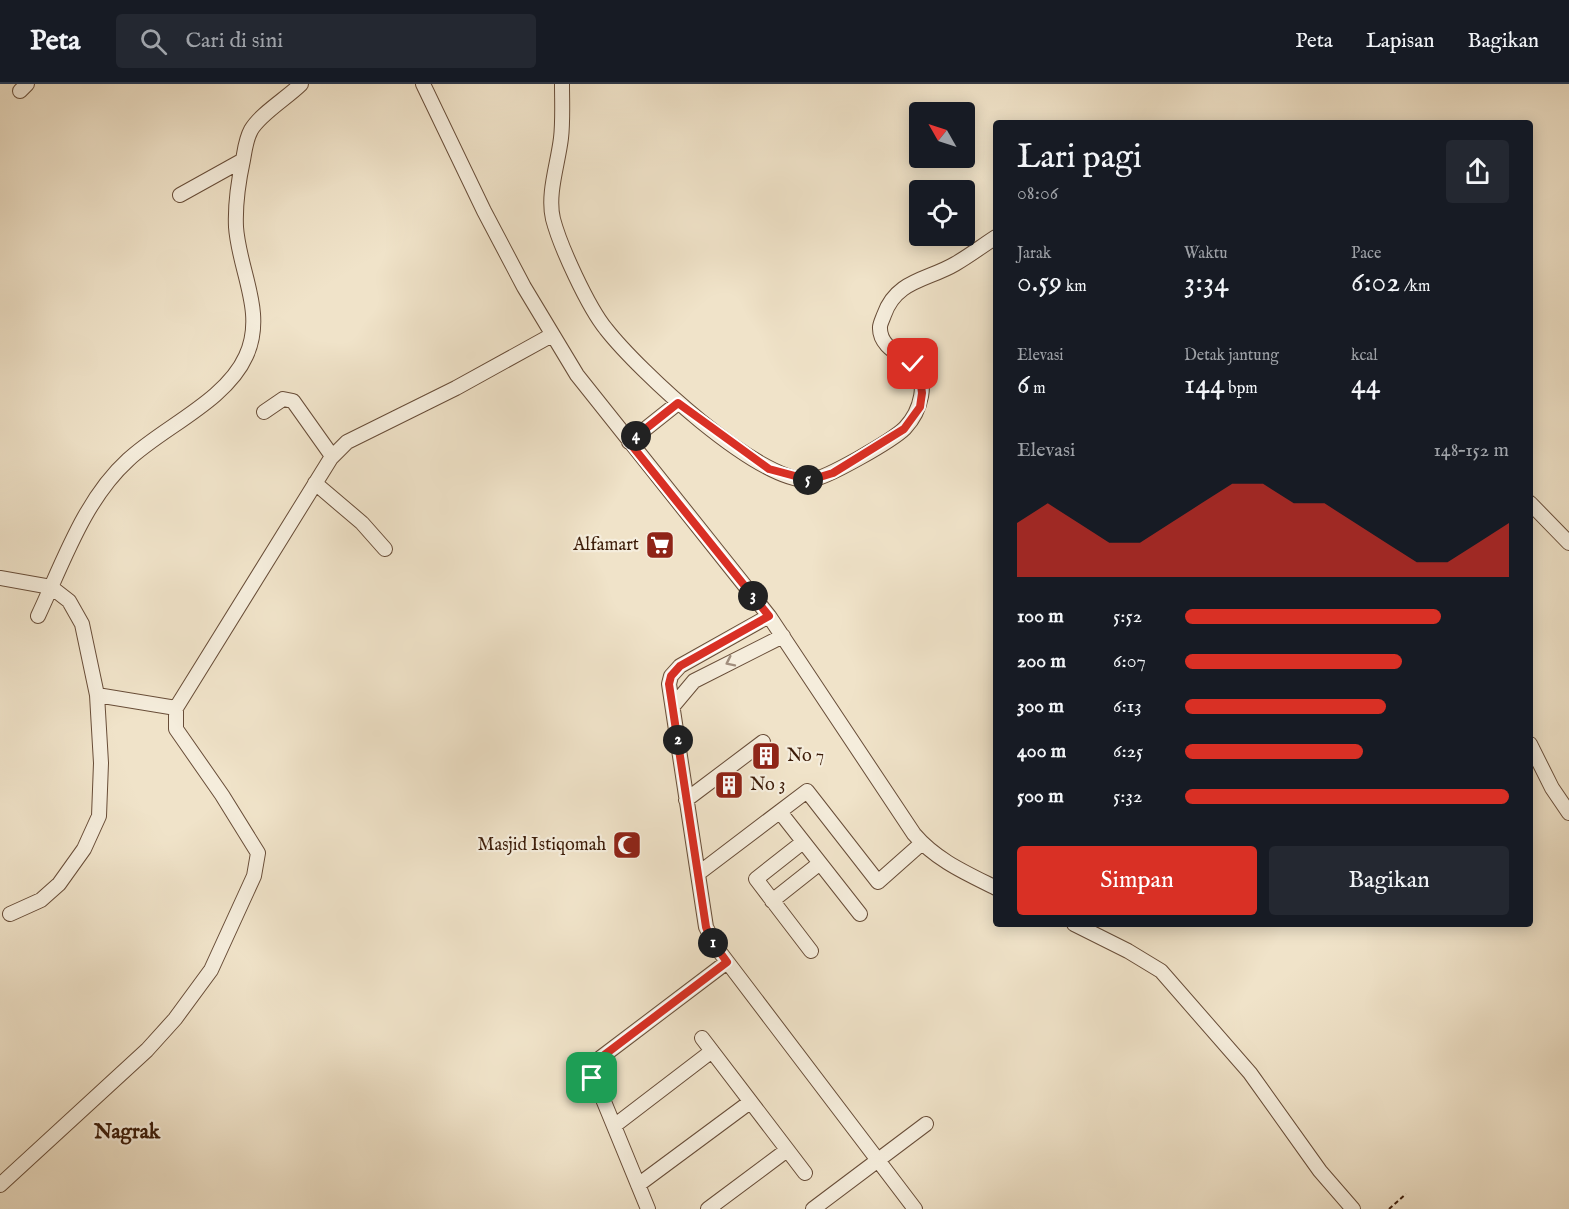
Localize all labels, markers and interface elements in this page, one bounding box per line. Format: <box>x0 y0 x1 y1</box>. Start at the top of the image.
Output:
search box <box>116 14 536 68</box>
text: Peta <box>30 24 80 59</box>
icon: search <box>137 25 170 58</box>
text: Cari di sini <box>185 27 283 55</box>
text: Peta <box>1295 28 1333 55</box>
text: Lapisan <box>1366 28 1435 55</box>
text: Bagikan <box>1468 28 1539 55</box>
north arrow <box>909 102 975 168</box>
map controls <box>909 102 975 246</box>
text: Lari pagi <box>1017 137 1142 179</box>
button: share <box>1446 140 1509 203</box>
button: locate <box>909 180 975 246</box>
text: 08:06 <box>1017 181 1058 206</box>
text: Jarak <box>1017 244 1051 264</box>
text: Waktu <box>1184 244 1228 264</box>
text: Pace <box>1351 244 1381 264</box>
text: 0.59 <box>1017 264 1062 302</box>
text: 3:34 <box>1184 264 1229 302</box>
text: 6:02 <box>1351 264 1400 302</box>
text: km <box>1062 277 1087 297</box>
text: /km <box>1400 277 1430 297</box>
pin <box>887 338 938 389</box>
text: Elevasi <box>1017 346 1064 366</box>
text: Detak jantung <box>1184 346 1279 366</box>
text: kcal <box>1351 346 1378 366</box>
icon: check <box>896 347 929 380</box>
text: 6 <box>1017 366 1030 404</box>
text: 144 <box>1184 366 1225 404</box>
text: 44 <box>1351 366 1380 404</box>
text: m <box>1030 379 1046 399</box>
text: bpm <box>1225 379 1258 399</box>
pin: 4 <box>621 421 651 451</box>
text: 4 <box>632 426 640 446</box>
text: Elevasi <box>1017 438 1075 463</box>
text: 148–152 m <box>1433 438 1509 463</box>
pin: 5 <box>793 465 823 495</box>
text: 5 <box>805 470 811 490</box>
supermarket icon: Alfamart <box>644 529 676 561</box>
place label: Alfamart <box>572 534 639 557</box>
pin: 3 <box>738 581 768 611</box>
text: 3 <box>750 586 756 606</box>
text: 100 m <box>1017 604 1064 629</box>
text: 5:52 <box>1113 604 1142 629</box>
text: 200 m <box>1017 649 1066 674</box>
text: 6:07 <box>1113 649 1146 674</box>
one-way arrow <box>726 655 737 667</box>
text: 300 m <box>1017 694 1064 719</box>
text: 6:13 <box>1113 694 1142 719</box>
pin: 2 <box>663 725 693 755</box>
text: 2 <box>674 730 682 750</box>
text: 400 m <box>1017 739 1066 764</box>
text: 6:25 <box>1113 739 1143 764</box>
building icon: No 7 <box>750 740 782 772</box>
place label: No 7 <box>787 745 824 768</box>
building icon: No 3 <box>713 769 745 801</box>
place label: No 3 <box>750 774 785 797</box>
text: 500 m <box>1017 784 1064 809</box>
text: 5:32 <box>1113 784 1142 809</box>
mosque icon: Masjid Istiqomah <box>611 829 643 861</box>
place label: Masjid Istiqomah <box>478 834 606 857</box>
button: Simpan <box>1017 846 1257 915</box>
button: Bagikan <box>1269 846 1509 915</box>
pin: 1 <box>698 928 728 958</box>
text: 1 <box>710 933 716 953</box>
pin <box>566 1052 617 1103</box>
icon: arrive <box>575 1061 608 1094</box>
district label: Nagrak <box>93 1119 161 1146</box>

